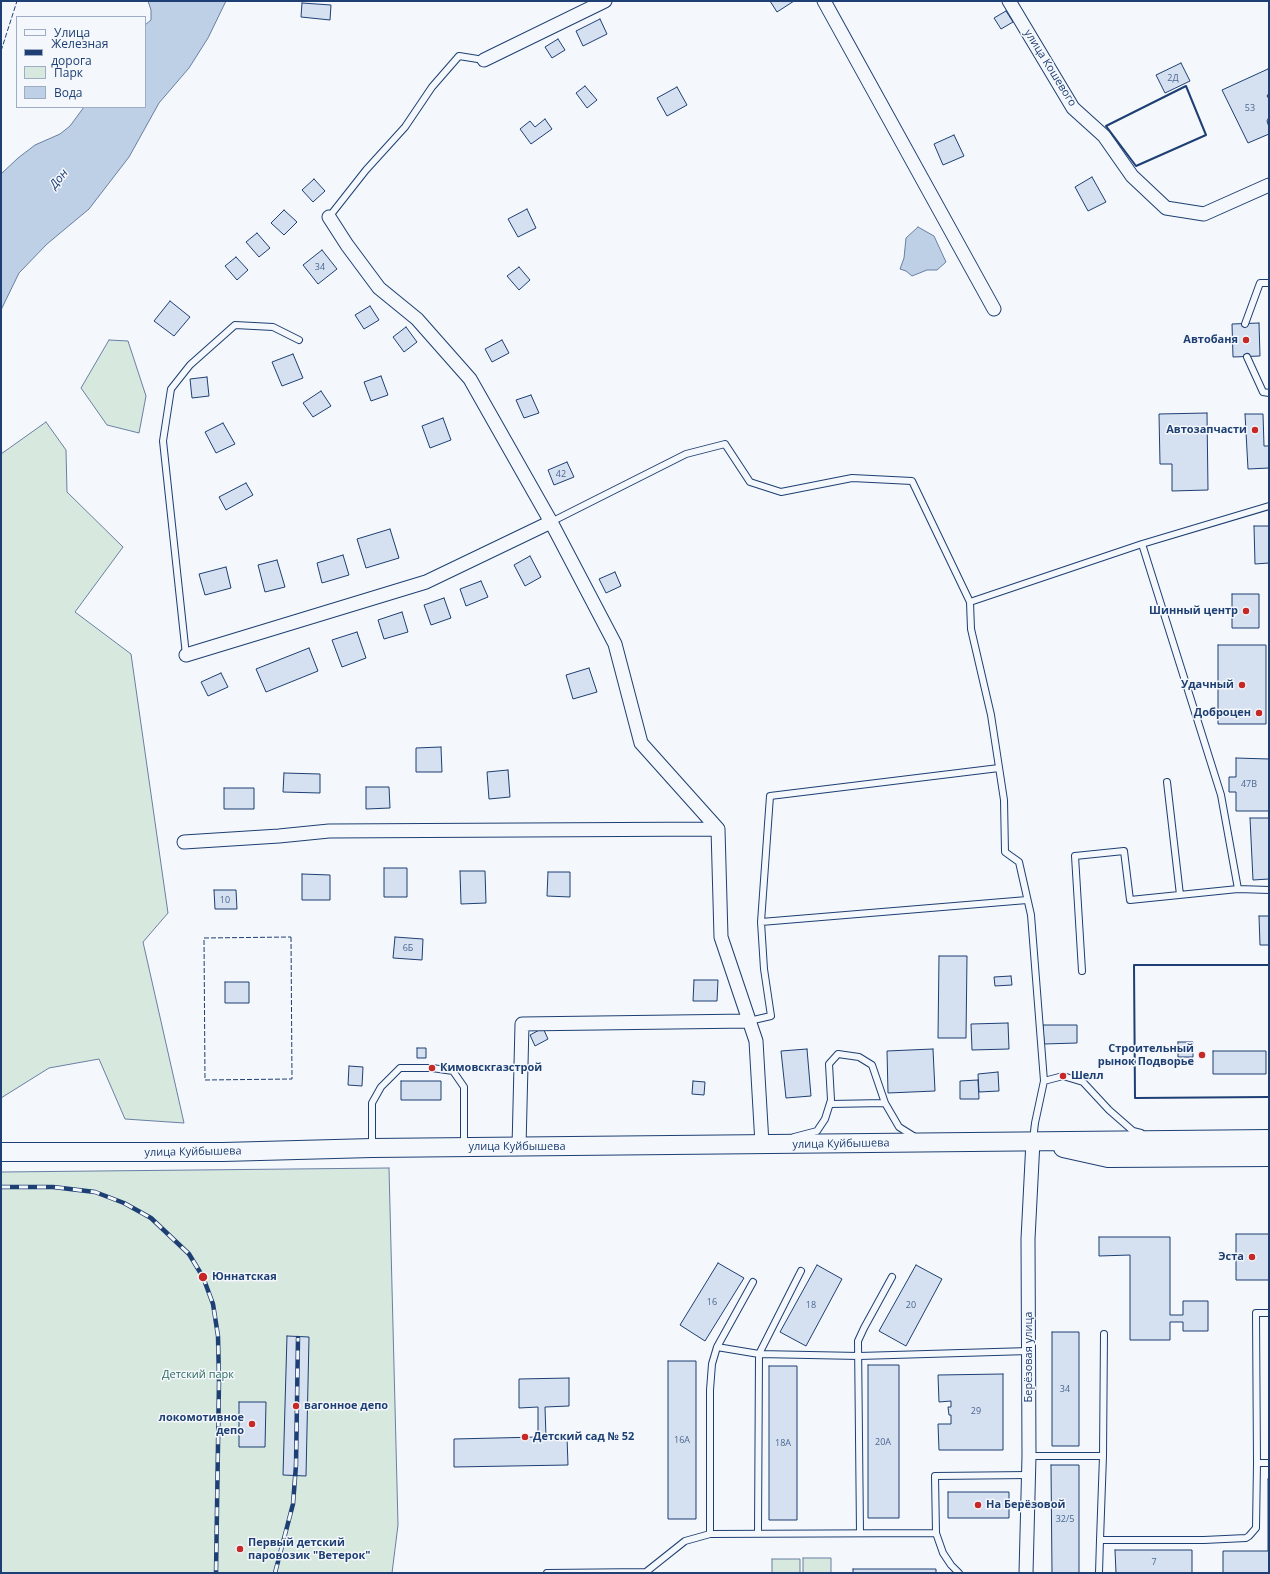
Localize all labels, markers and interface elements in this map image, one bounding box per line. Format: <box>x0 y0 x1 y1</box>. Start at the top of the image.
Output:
legend <box>16 16 146 108</box>
text: Улица <box>54 24 90 41</box>
street label: улица Кошевого <box>1021 27 1079 109</box>
text: Железная дорога <box>51 35 108 69</box>
text: Парк <box>54 64 83 81</box>
house number: 2Д <box>1167 73 1179 83</box>
text: Вода <box>54 84 83 101</box>
house number: 53 <box>1245 103 1255 113</box>
water label: Дон <box>47 166 71 192</box>
house number: 34 <box>315 262 325 272</box>
place label: Автобаня <box>1183 333 1238 347</box>
marker: Автобаня <box>1241 335 1251 345</box>
place label: Автозапчасти <box>1166 423 1247 437</box>
marker: Автозапчасти <box>1250 425 1260 435</box>
house number: 42 <box>556 469 566 479</box>
place label: Шинный центр <box>1149 604 1238 618</box>
marker: Шинный центр <box>1241 606 1251 616</box>
place label: Удачный <box>1181 678 1234 692</box>
marker: Удачный <box>1237 680 1247 690</box>
place label: Доброцен <box>1194 706 1251 720</box>
marker: Доброцен <box>1254 708 1264 718</box>
house number: 47В <box>1241 779 1257 789</box>
house number: 10 <box>220 895 230 905</box>
house number: 6Б <box>403 943 413 953</box>
place label: Строительный рынок Подворье <box>1098 1042 1194 1068</box>
marker: Строительный рынок Подворье <box>1197 1050 1207 1060</box>
place label: Кимовскгазстрой <box>440 1061 542 1075</box>
marker: Кимовскгазстрой <box>427 1063 437 1073</box>
place label: Шелл <box>1071 1069 1104 1083</box>
marker: Шелл <box>1058 1071 1068 1081</box>
street label: улица Куйбышева <box>792 1137 890 1151</box>
street label: улица Куйбышева <box>468 1140 566 1154</box>
street label: улица Куйбышева <box>144 1145 242 1159</box>
place label: Эста <box>1218 1250 1244 1264</box>
marker: Эста <box>1247 1252 1257 1262</box>
place label: Юннатская <box>212 1270 277 1284</box>
marker: Юннатская <box>197 1271 209 1283</box>
house number: 16 <box>707 1297 717 1307</box>
house number: 18 <box>806 1300 816 1310</box>
house number: 20 <box>906 1300 916 1310</box>
street label: Берёзовая улица <box>1022 1312 1036 1402</box>
park label: Детский парк <box>162 1368 234 1382</box>
house number: 34 <box>1060 1384 1070 1394</box>
place label: вагонное депо <box>304 1399 388 1413</box>
marker: вагонное депо <box>291 1401 301 1411</box>
house number: 29 <box>971 1406 981 1416</box>
place label: локомотивное депо <box>159 1411 244 1437</box>
marker: локомотивное депо <box>247 1419 257 1429</box>
place label: Детский сад № 52 <box>533 1430 634 1444</box>
marker: Детский сад № 52 <box>520 1432 530 1442</box>
house number: 16А <box>674 1435 690 1445</box>
house number: 20А <box>875 1437 891 1447</box>
house number: 18А <box>775 1438 791 1448</box>
place label: На Берёзовой <box>986 1498 1065 1512</box>
marker: На Берёзовой <box>973 1500 983 1510</box>
house number: 32/5 <box>1056 1514 1074 1524</box>
place label: Первый детский паровозик "Ветерок" <box>248 1536 370 1562</box>
marker: Первый детский паровозик "Ветерок" <box>235 1544 245 1554</box>
house number: 7 <box>1151 1557 1157 1567</box>

